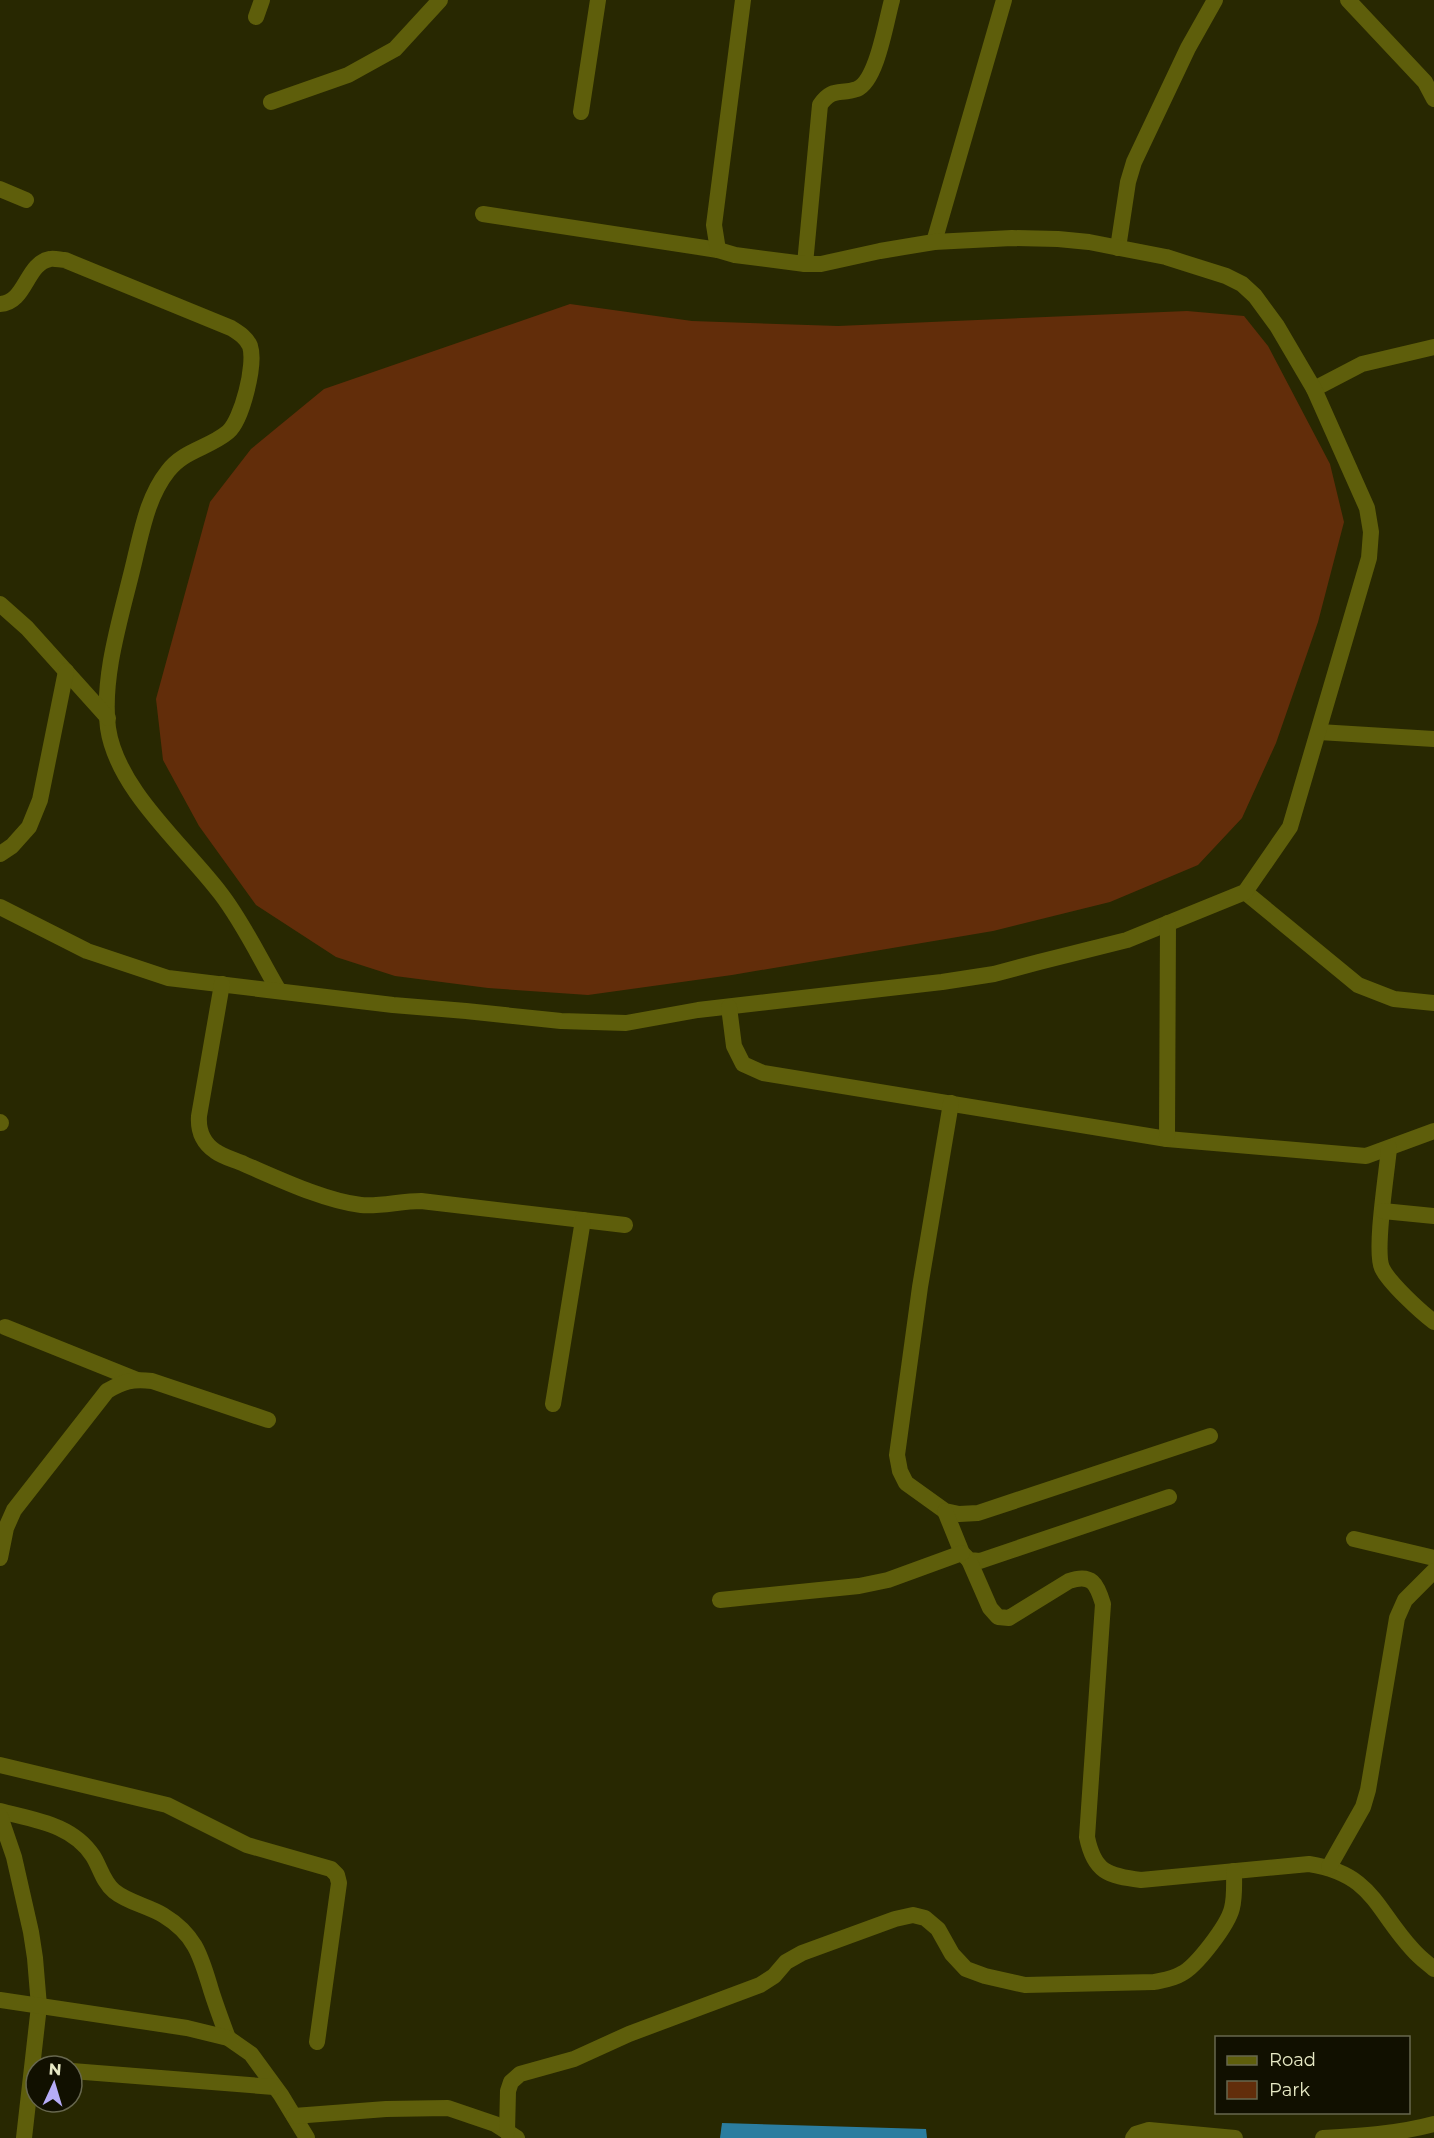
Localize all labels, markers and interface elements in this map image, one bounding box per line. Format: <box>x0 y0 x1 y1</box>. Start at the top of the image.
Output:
legend <box>1215 2036 1410 2114</box>
text: Road <box>1269 2049 1316 2071</box>
north arrow <box>24 2054 84 2114</box>
text: N <box>48 2060 62 2079</box>
text: Park <box>1269 2079 1310 2101</box>

